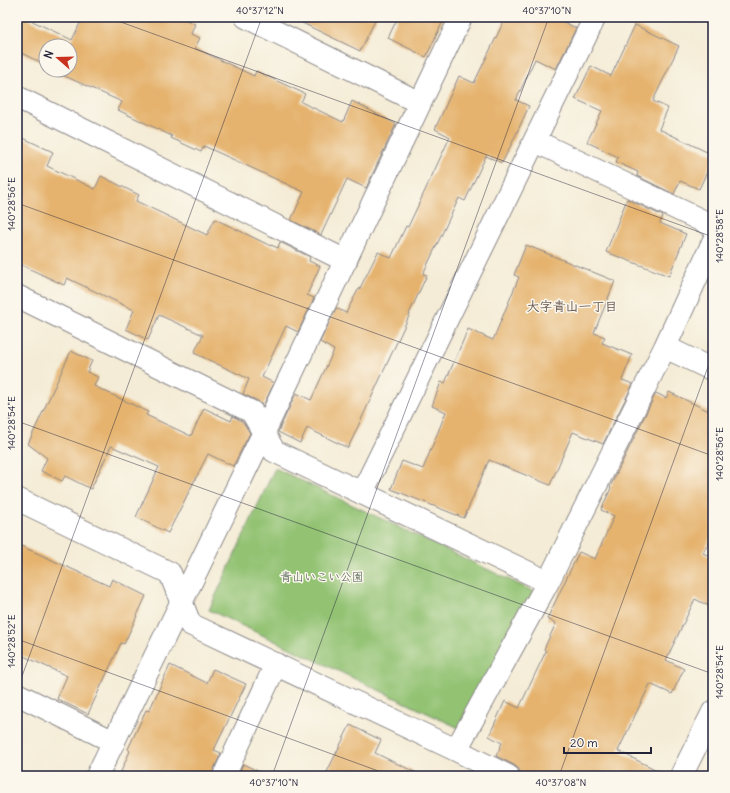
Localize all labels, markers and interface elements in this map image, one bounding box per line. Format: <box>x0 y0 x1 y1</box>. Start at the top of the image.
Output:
text: 40°37'12"N <box>236 4 284 17</box>
text: 40°37'10"N <box>522 4 572 17</box>
north arrow <box>38 38 78 78</box>
text: N <box>41 49 56 61</box>
text: 140°28'56"E <box>5 177 18 231</box>
text: 140°28'58"E <box>713 209 726 263</box>
district label: 大字青山一丁目 <box>526 298 618 315</box>
text: 140°28'54"E <box>5 396 18 450</box>
text: 140°28'56"E <box>713 427 726 481</box>
park label: 青山いこい公園 <box>280 569 364 584</box>
text: 140°28'52"E <box>5 614 18 668</box>
text: 140°28'54"E <box>713 645 726 699</box>
scale bar <box>564 729 651 755</box>
text: 20 m <box>570 735 598 750</box>
text: 40°37'10"N <box>249 776 299 789</box>
text: 40°37'08"N <box>536 776 586 789</box>

